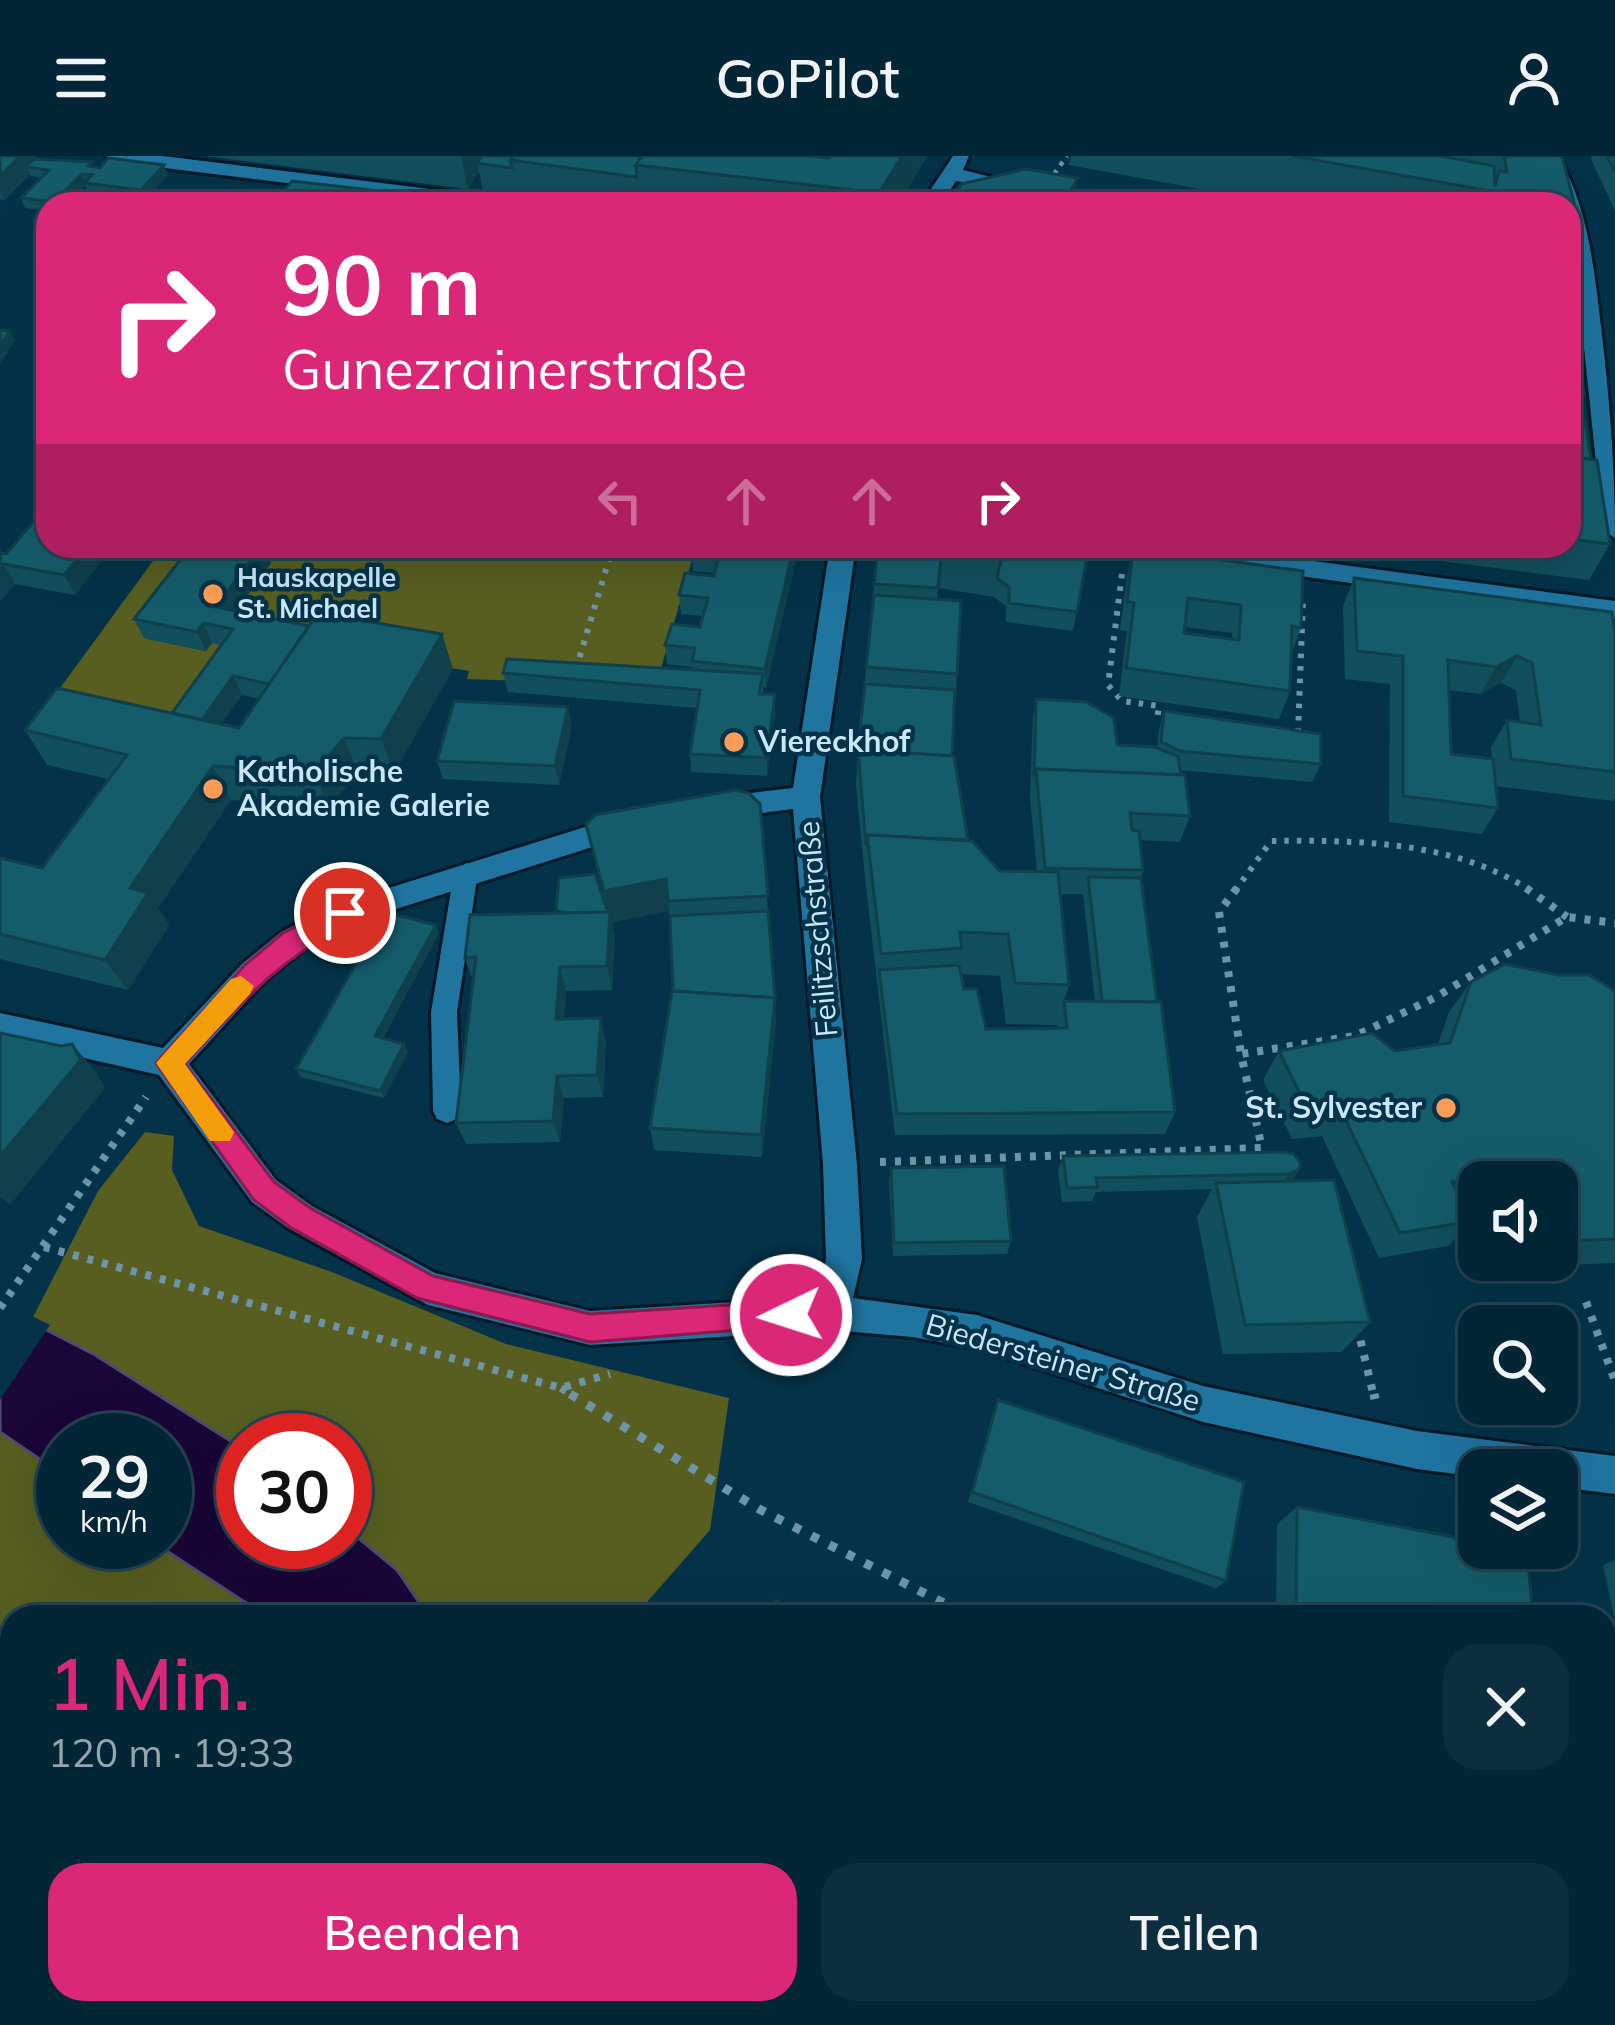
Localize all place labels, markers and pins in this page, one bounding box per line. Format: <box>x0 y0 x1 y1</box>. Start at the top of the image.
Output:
place label: Hauskapelle St. Michael <box>237 560 396 625</box>
marker: Hauskapelle St. Michael <box>200 581 226 607</box>
place label: Viereckhof <box>757 722 911 760</box>
marker: Viereckhof <box>721 729 747 755</box>
place label: Katholische Akademie Galerie <box>237 752 490 824</box>
marker: Katholische Akademie Galerie <box>200 776 226 802</box>
pin <box>294 862 396 964</box>
place label: St. Sylvester <box>1245 1088 1422 1126</box>
marker: St. Sylvester <box>1433 1095 1459 1121</box>

